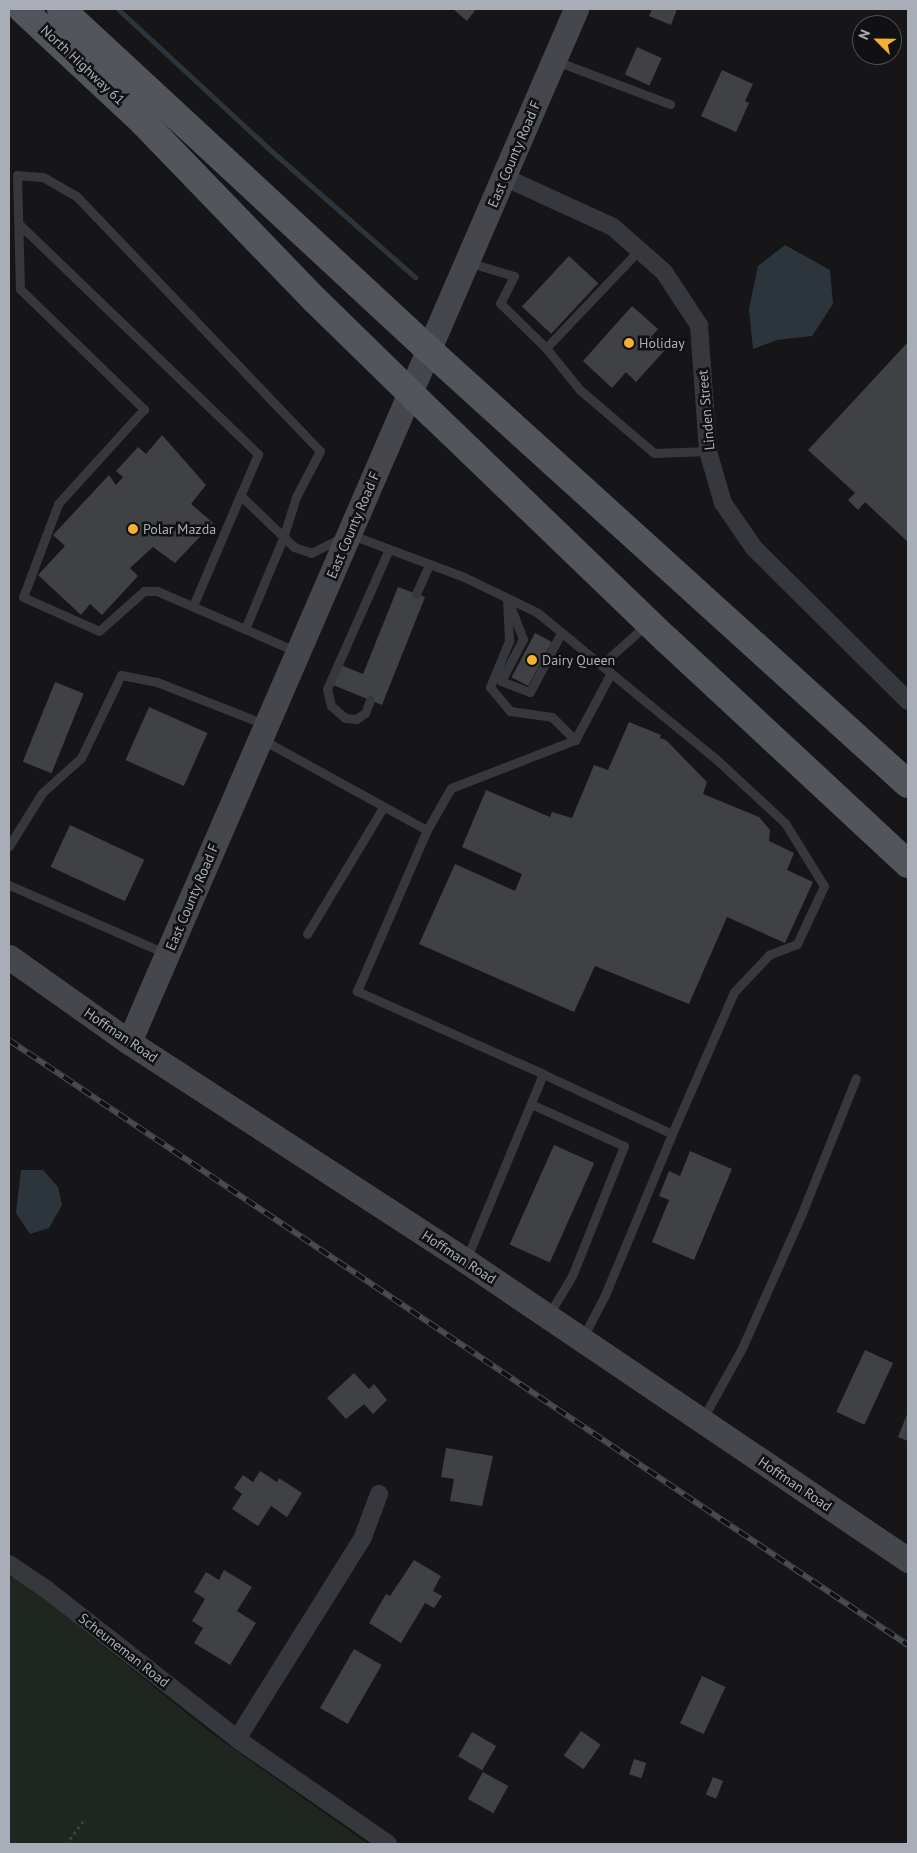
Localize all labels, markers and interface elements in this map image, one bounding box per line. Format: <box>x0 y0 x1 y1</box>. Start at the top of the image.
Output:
north arrow <box>852 15 902 65</box>
street label: North Highway 61 <box>37 22 129 108</box>
text: N <box>854 27 874 42</box>
street label: East County Road F <box>484 98 544 210</box>
place label: Holiday <box>639 335 685 351</box>
marker: Holiday <box>623 337 635 349</box>
street label: Linden Street <box>694 369 718 451</box>
street label: East County Road F <box>323 469 383 581</box>
place label: Polar Mazda <box>143 521 216 537</box>
marker: Polar Mazda <box>127 523 139 535</box>
place label: Dairy Queen <box>542 652 616 668</box>
marker: Dairy Queen <box>526 654 538 666</box>
street label: East County Road F <box>162 841 222 953</box>
street label: Hoffman Road <box>81 1004 161 1066</box>
street label: Hoffman Road <box>419 1227 499 1287</box>
street label: Hoffman Road <box>755 1453 835 1515</box>
street label: Scheuneman Road <box>75 1609 173 1691</box>

